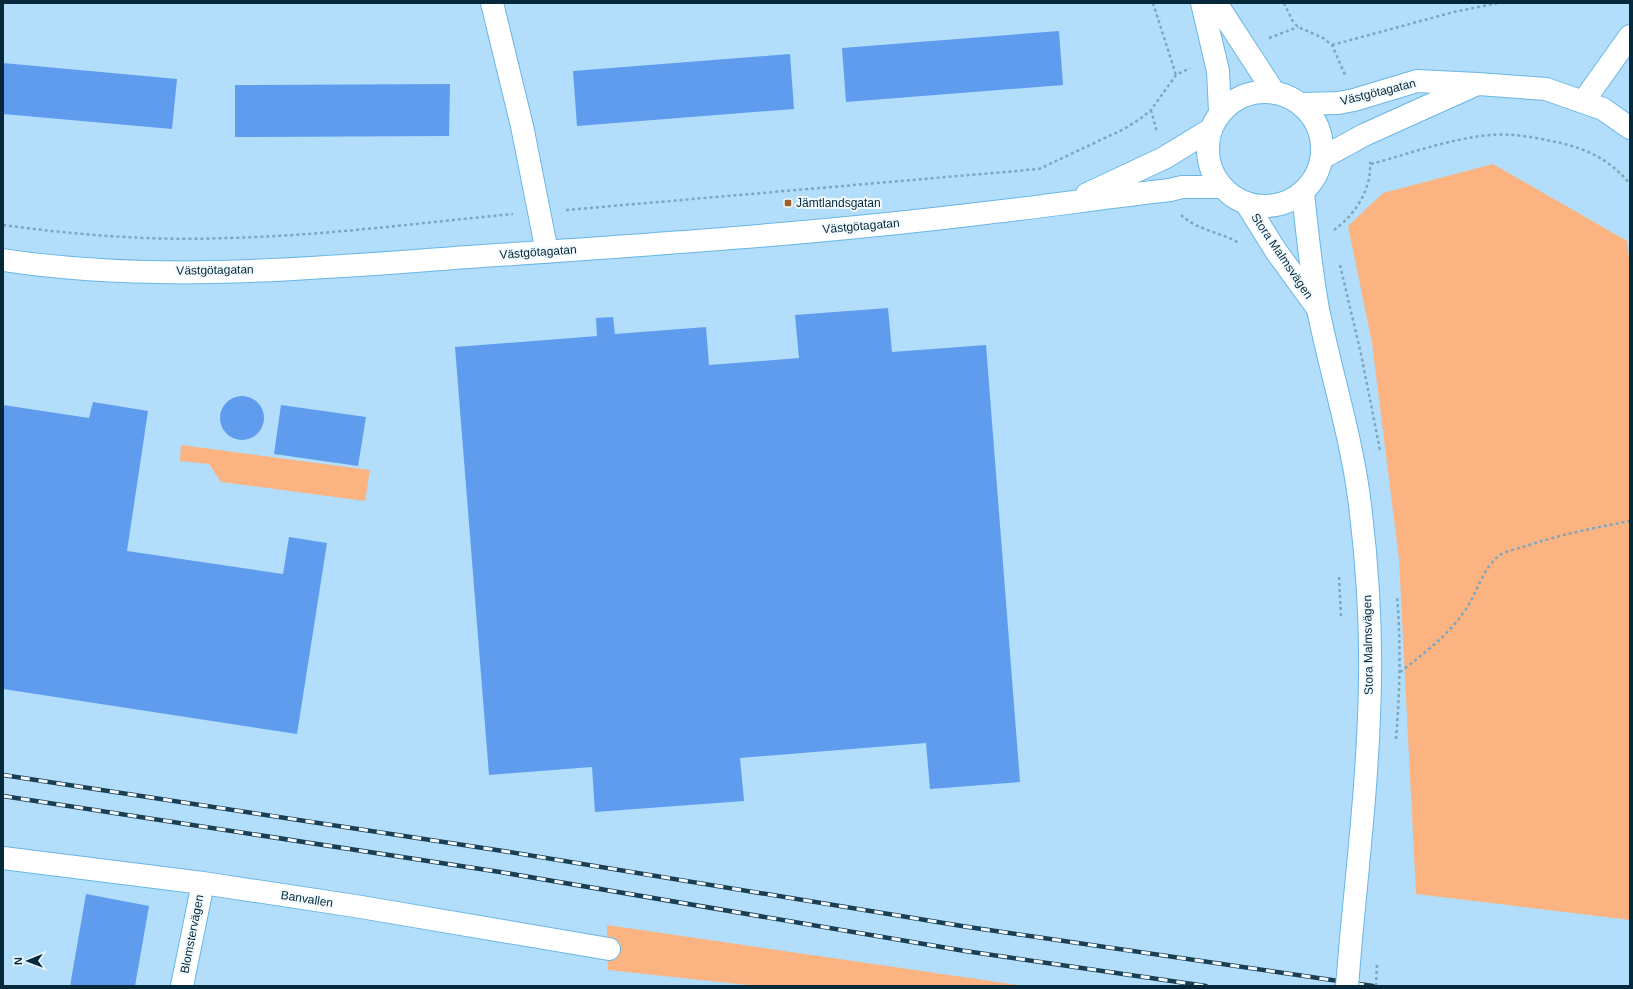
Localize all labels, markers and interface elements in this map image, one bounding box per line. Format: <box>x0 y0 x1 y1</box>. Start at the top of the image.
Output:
street label: Västgötagatan <box>1339 76 1417 108</box>
place label: Jämtlandsgatan <box>796 196 881 210</box>
marker: Jämtlandsgatan <box>783 198 793 208</box>
street label: Stora Malmsvägen <box>1248 211 1316 301</box>
street label: Västgötagatan <box>822 216 900 236</box>
street label: Västgötagatan <box>499 242 577 262</box>
street label: Västgötagatan <box>176 262 254 278</box>
street label: Stora Malmsvägen <box>1360 595 1376 695</box>
street label: Banvallen <box>280 888 334 910</box>
street label: Blomstervägen <box>177 893 207 975</box>
north arrow <box>8 941 48 981</box>
text: N <box>12 957 24 965</box>

